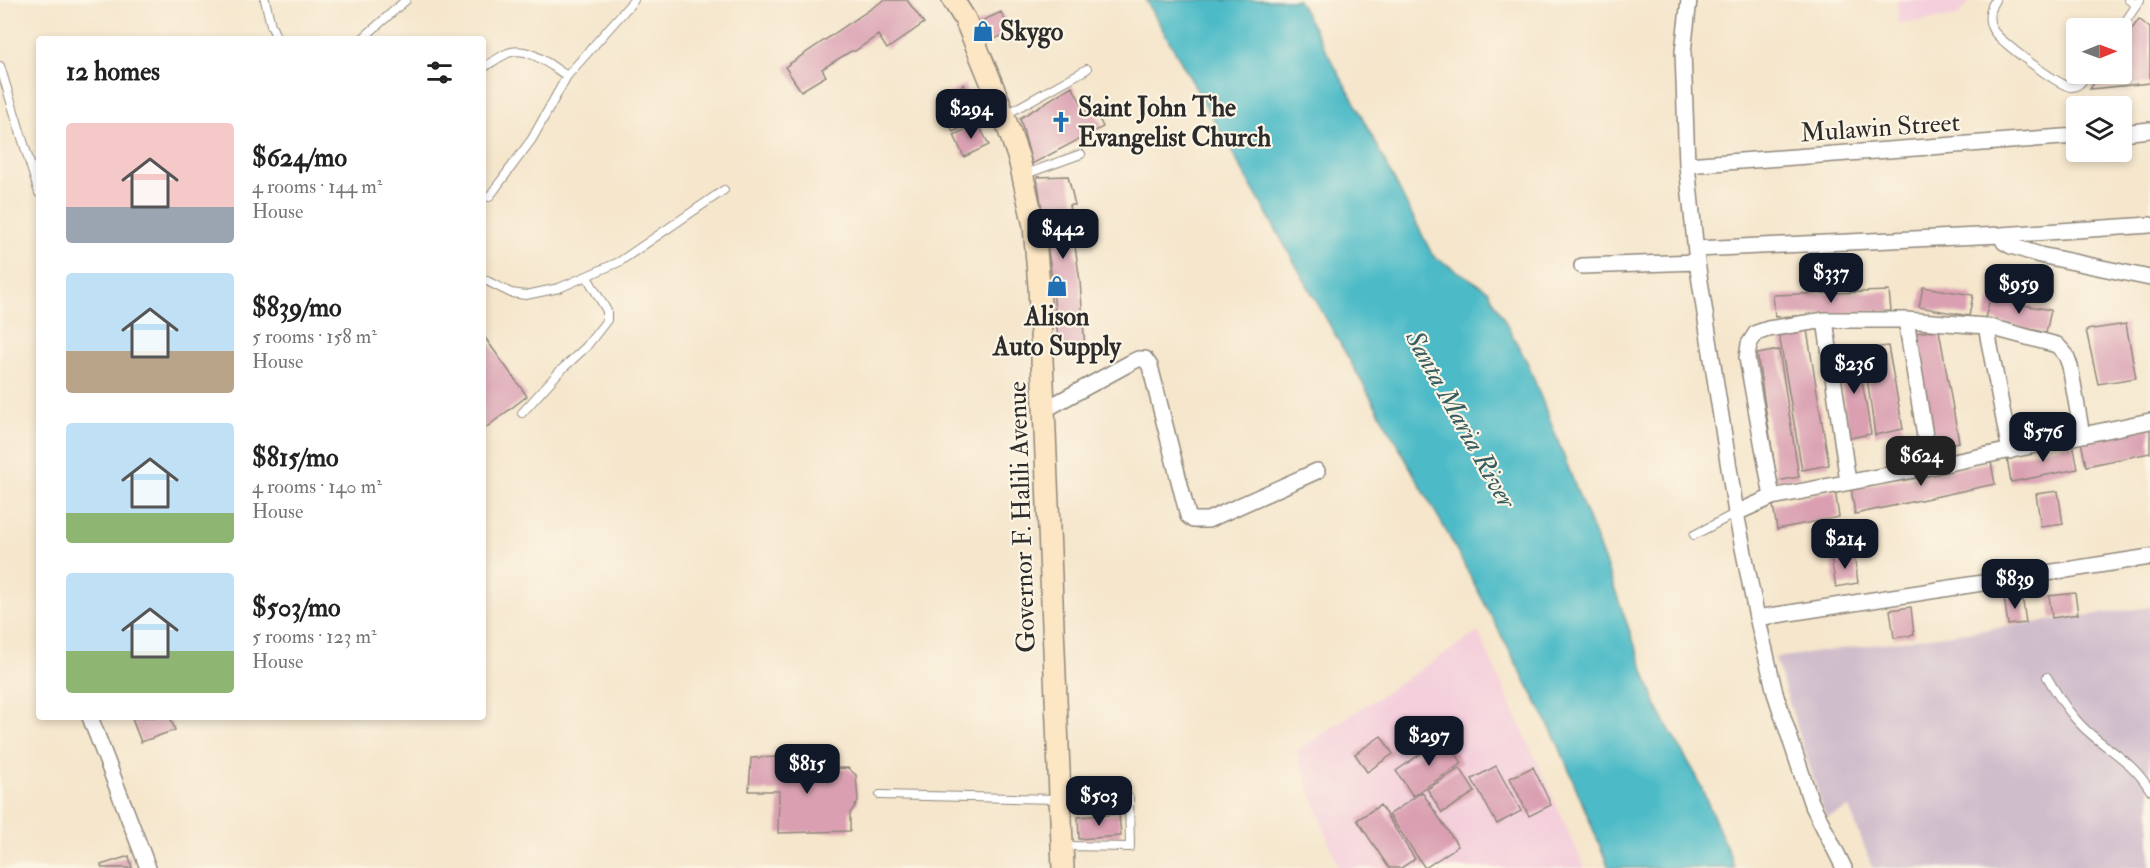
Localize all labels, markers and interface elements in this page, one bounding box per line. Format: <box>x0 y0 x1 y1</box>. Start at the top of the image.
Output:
place label: Skygo <box>1000 16 1064 49</box>
north arrow <box>2066 18 2132 84</box>
map controls <box>2066 18 2132 162</box>
shop icon: Skygo <box>971 19 995 43</box>
text: 12 homes <box>66 56 160 88</box>
icon: filters <box>423 56 456 89</box>
pin: $294 <box>935 89 1007 140</box>
place label: Saint John The Evangelist Church <box>1078 92 1271 155</box>
text: $294 <box>950 96 992 121</box>
button: layers <box>2066 96 2132 162</box>
street label: Mulawin Street <box>1799 106 1961 150</box>
church icon: Saint John The Evangelist Church <box>1049 110 1073 134</box>
text: $624/mo <box>252 142 347 174</box>
icon: home <box>114 147 186 219</box>
text: 4 rooms · 144 m² <box>252 174 382 199</box>
text: House <box>252 199 303 224</box>
pin: $442 <box>1027 209 1099 260</box>
text: $442 <box>1041 216 1085 241</box>
pin: $337 <box>1795 253 1867 304</box>
text: $337 <box>1813 260 1849 285</box>
pin: $959 <box>1983 264 2055 315</box>
text: $959 <box>1999 271 2039 296</box>
shop icon: Alison Auto Supply <box>1045 274 1069 298</box>
text: $839/mo <box>252 292 342 324</box>
icon: home <box>114 297 186 369</box>
place label: Alison Auto Supply <box>992 301 1123 364</box>
text: 5 rooms · 158 m² <box>252 324 377 349</box>
water label: Santa Maria River <box>1398 324 1524 516</box>
pin: $236 <box>1818 344 1890 395</box>
text: House <box>252 349 303 374</box>
text: $236 <box>1834 351 1874 376</box>
street label: Governor F. Halili Avenue <box>1001 380 1043 653</box>
pin: $576 <box>2007 412 2079 463</box>
text: $576 <box>2023 419 2063 444</box>
pin: $624 <box>1885 436 1957 487</box>
text: $815/mo <box>252 442 339 474</box>
text: $624 <box>1900 443 1942 468</box>
icon: home <box>114 447 186 519</box>
text: 4 rooms · 140 m² <box>252 474 382 499</box>
text: House <box>252 499 303 524</box>
pin: $214 <box>1809 519 1881 570</box>
text: $214 <box>1825 526 1865 551</box>
pin: $839 <box>1979 559 2051 610</box>
text: $839 <box>1996 566 2034 591</box>
text: $503/mo <box>252 592 341 624</box>
icon: home <box>114 597 186 669</box>
text: 5 rooms · 123 m² <box>252 624 377 649</box>
text: House <box>252 649 303 674</box>
pin: $297 <box>1393 716 1465 767</box>
text: $297 <box>1409 723 1449 748</box>
pin: $815 <box>771 744 843 795</box>
text: $815 <box>789 751 825 776</box>
pin: $503 <box>1063 776 1135 827</box>
text: $503 <box>1080 783 1118 808</box>

